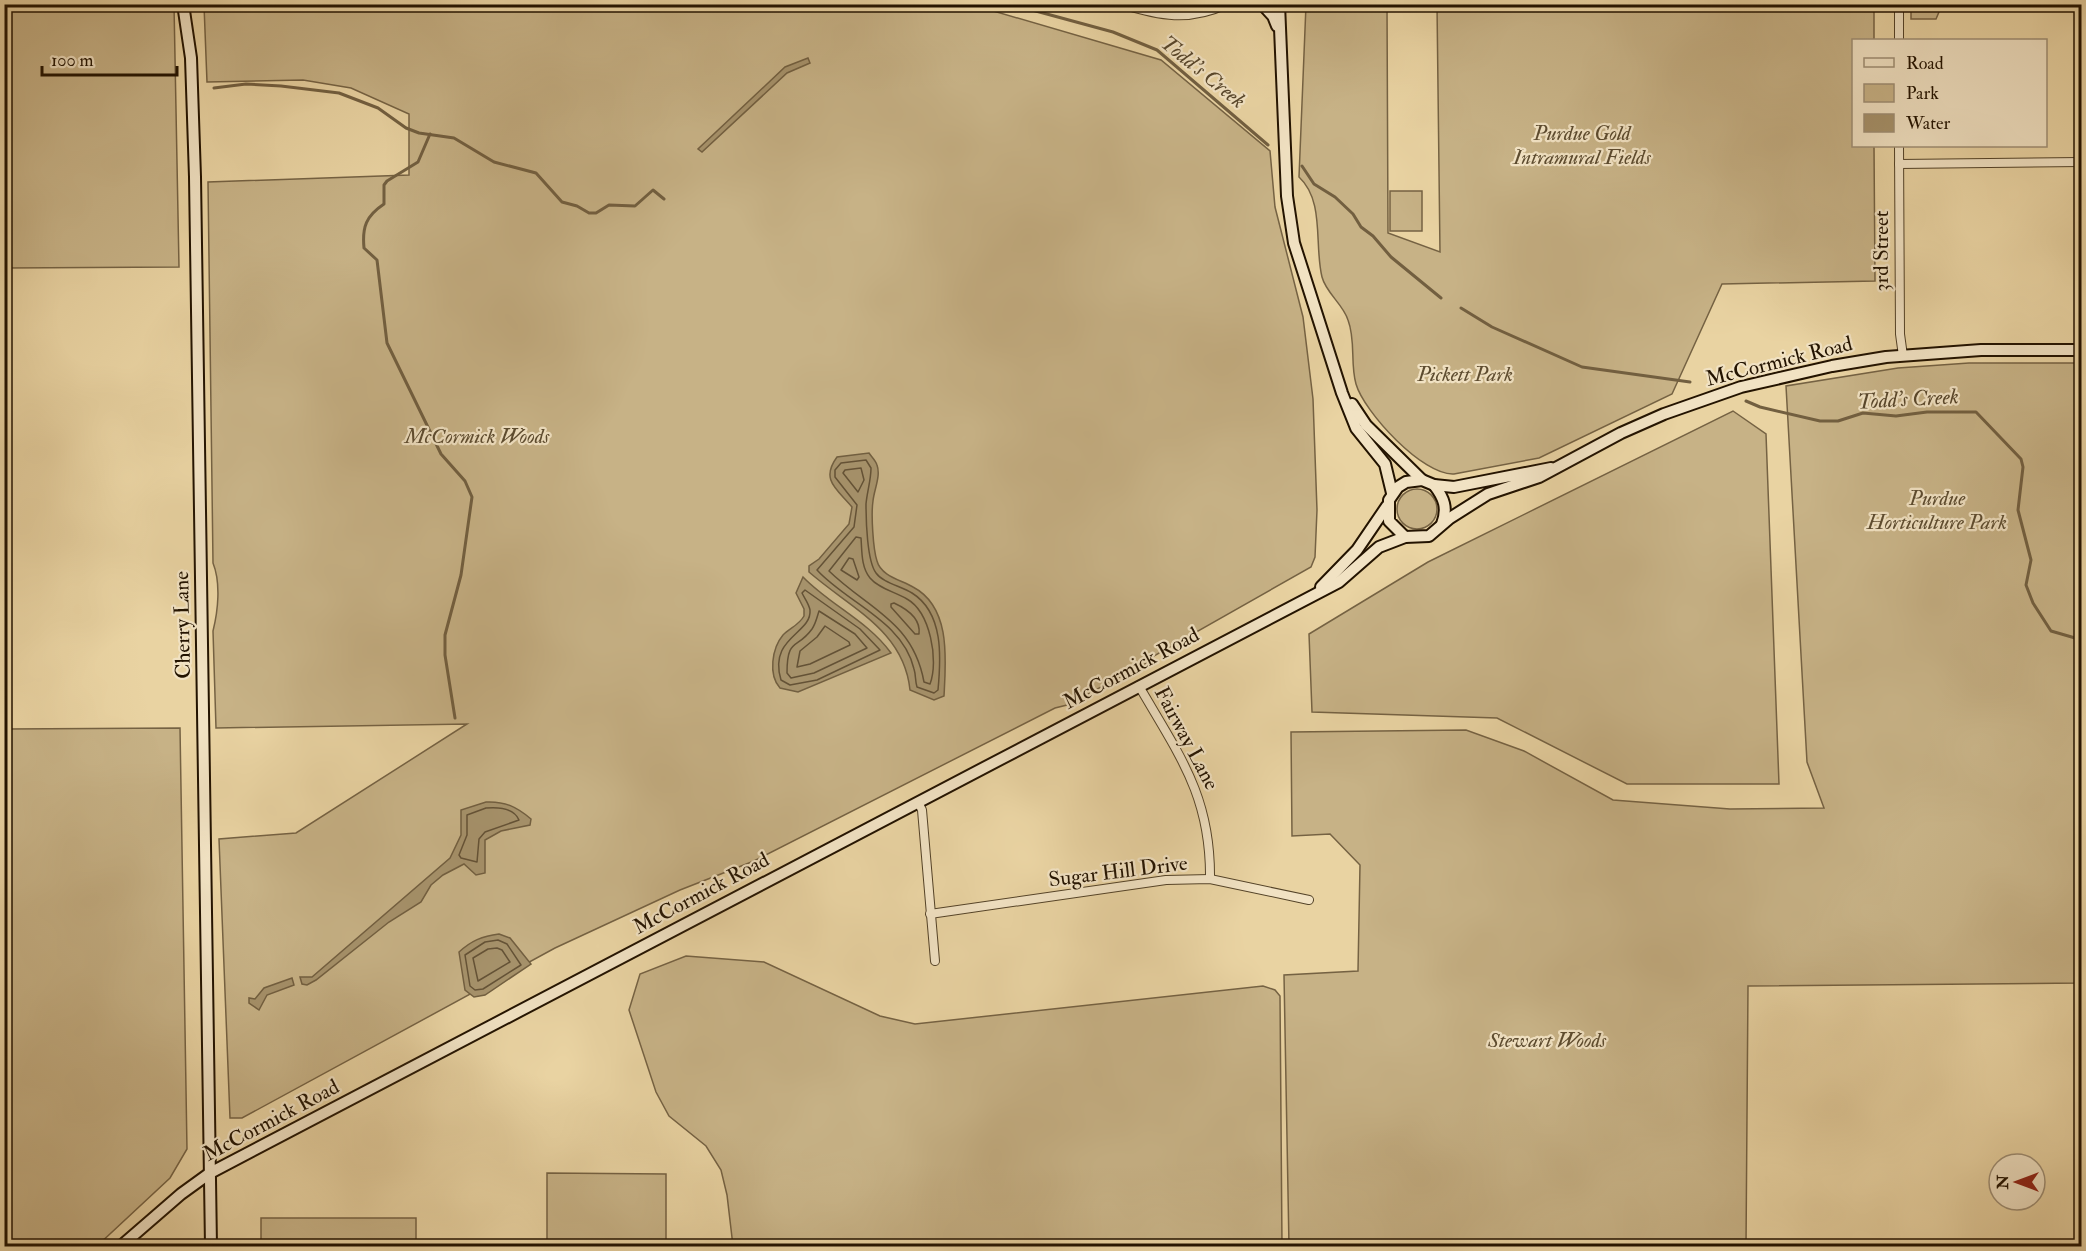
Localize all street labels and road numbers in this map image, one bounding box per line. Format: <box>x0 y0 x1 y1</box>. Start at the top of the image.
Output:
street label: 3rd Street <box>1868 210 1895 292</box>
street label: McCormick Road <box>1703 330 1856 393</box>
street label: Cherry Lane <box>168 571 197 679</box>
street label: McCormick Road <box>1059 621 1205 716</box>
street label: Fairway Lane <box>1148 682 1225 795</box>
street label: McCormick Road <box>629 846 775 941</box>
street label: Sugar Hill Drive <box>1047 850 1189 893</box>
street label: McCormick Road <box>199 1073 345 1168</box>

